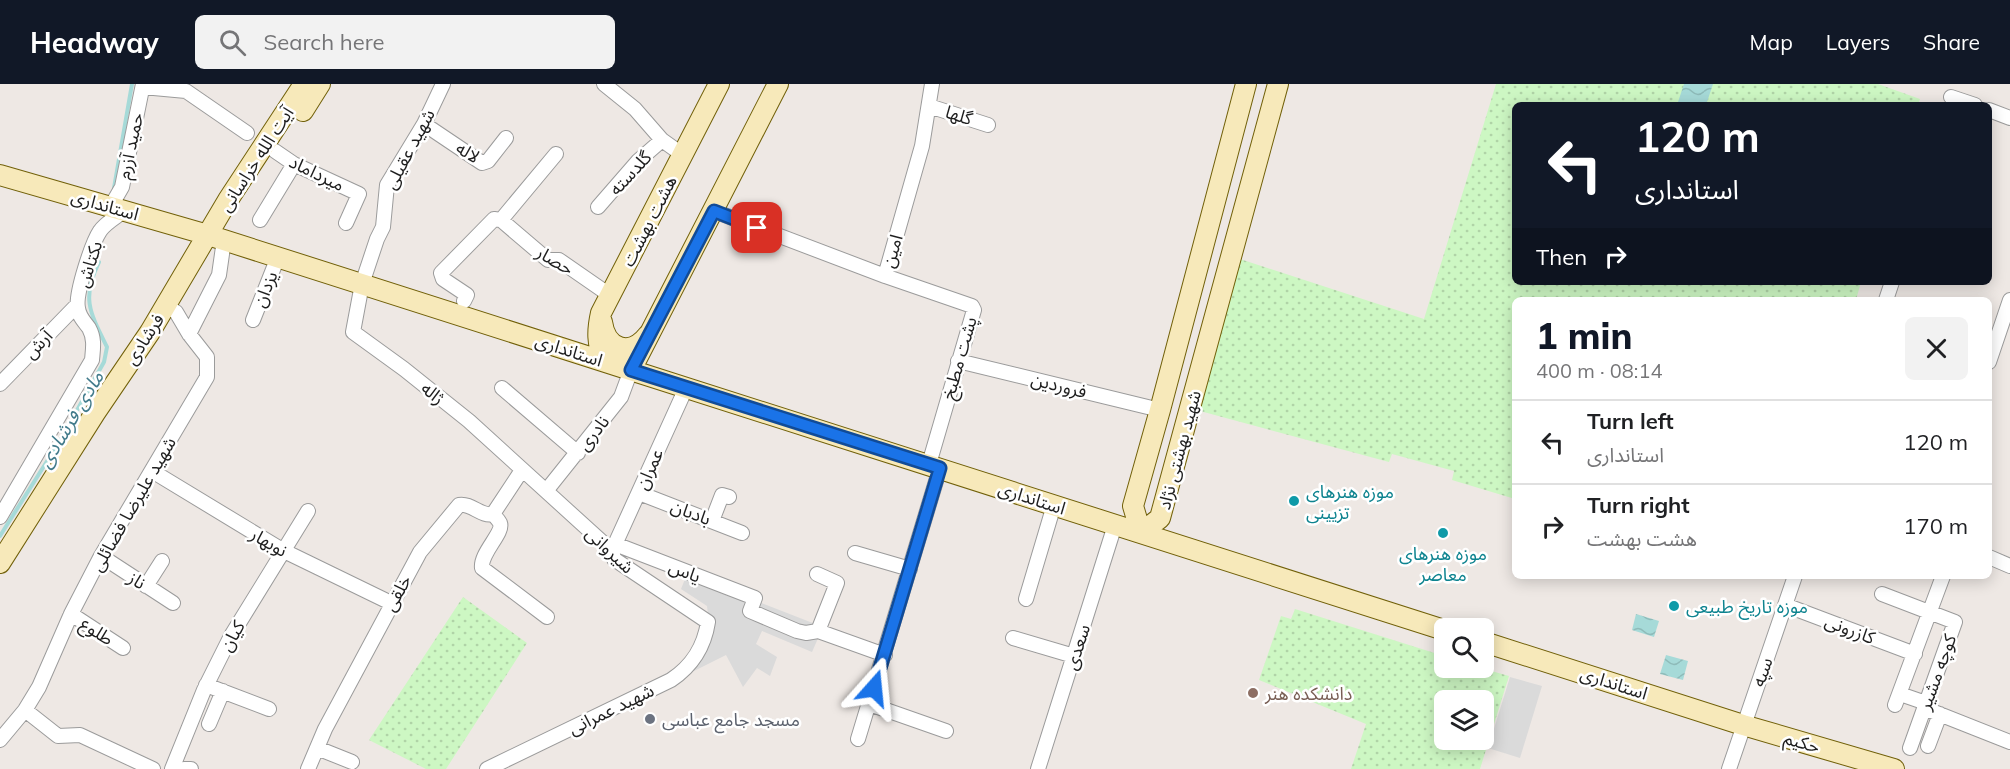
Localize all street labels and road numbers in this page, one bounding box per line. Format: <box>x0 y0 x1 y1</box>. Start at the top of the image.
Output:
street label: گلها <box>943 100 976 130</box>
street label: آیت الله خراسانی <box>213 101 299 216</box>
street label: شهید عقیلی <box>378 105 440 193</box>
street label: حمید آزرم <box>112 111 151 182</box>
street label: لاله <box>452 136 484 168</box>
street label: گلدسته <box>604 146 657 200</box>
street label: میرداماد <box>285 150 349 196</box>
street label: هشت بهشت <box>616 172 682 270</box>
street label: استانداری <box>69 184 141 226</box>
street label: امین <box>876 232 908 270</box>
street label: بکتاش <box>71 238 107 290</box>
street label: حصار <box>531 240 578 280</box>
street label: یزدان <box>247 267 283 311</box>
street label: فرشادی <box>119 309 169 369</box>
street label: پشت مطبخ <box>936 314 984 403</box>
street label: آرش <box>19 324 58 364</box>
street label: استانداری <box>532 328 606 372</box>
street label: فروردین <box>1029 367 1089 403</box>
street label: ژاله <box>416 377 450 409</box>
street label: شهید بهشتی نژاد <box>1152 388 1206 512</box>
street label: نادری <box>572 411 614 455</box>
street label: شهید علیرضا فضائلی <box>85 432 181 576</box>
street label: عمران <box>630 445 668 493</box>
street label: استانداری <box>995 476 1069 520</box>
street label: بادبان <box>668 494 714 530</box>
street label: نوبهار <box>245 522 292 562</box>
street label: شیروانی <box>581 522 639 578</box>
street label: یاس <box>666 554 704 588</box>
street label: ناز <box>123 565 150 594</box>
street label: خلقی <box>378 571 416 615</box>
street label: کازرونی <box>1822 609 1879 649</box>
street label: طلوع <box>74 612 118 653</box>
street label: کیان <box>214 616 250 655</box>
street label: سعدی <box>1059 621 1095 673</box>
street label: كوچه مشير <box>1912 631 1961 714</box>
street label: سپه <box>1746 654 1778 690</box>
street label: استانداری <box>1577 661 1651 705</box>
street label: شهید عمرانی <box>564 678 658 740</box>
street label: حکیم <box>1781 726 1823 760</box>

